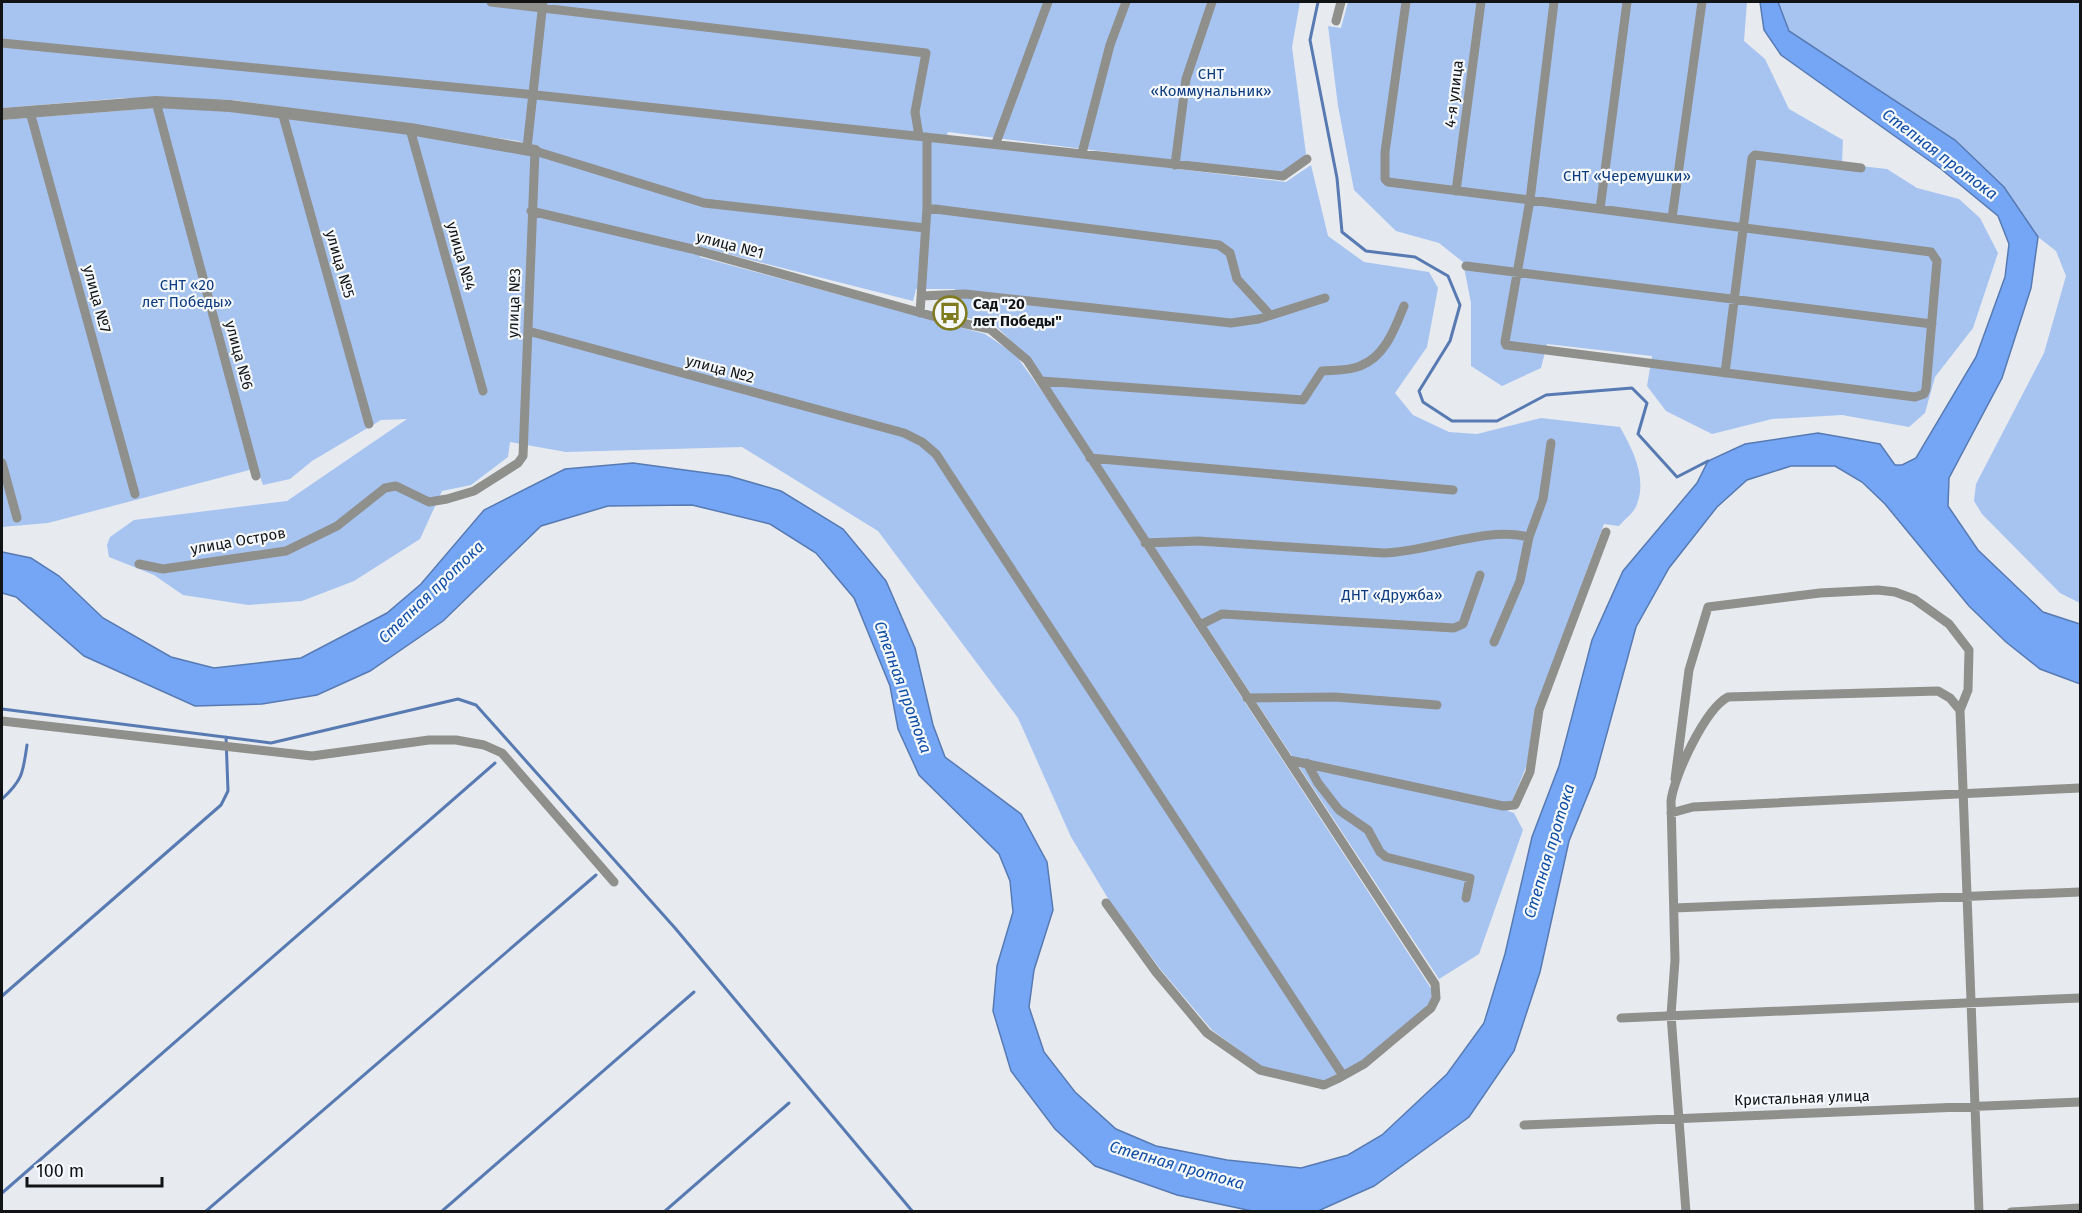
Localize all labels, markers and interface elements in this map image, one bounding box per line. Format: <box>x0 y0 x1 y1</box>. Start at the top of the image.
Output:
street label: 4-я улица <box>1441 59 1467 129</box>
park label: СНТ «Коммунальник» <box>1150 65 1272 100</box>
water label: Степная протока <box>1879 104 2001 204</box>
park label: СНТ «Черемушки» <box>1563 167 1691 185</box>
street label: улица №4 <box>443 220 479 292</box>
street label: улица №1 <box>694 227 766 263</box>
street label: улица №5 <box>322 228 358 300</box>
street label: улица №7 <box>79 263 115 335</box>
street label: улица №3 <box>504 268 524 338</box>
park label: СНТ «20 лет Победы» <box>142 276 232 311</box>
bus stop icon: Сад "20 лет Победы" <box>932 295 968 331</box>
place label: Сад "20 лет Победы" <box>973 295 1062 330</box>
street label: улица №6 <box>221 319 257 391</box>
street label: улица №2 <box>684 351 756 387</box>
street label: улица Остров <box>189 524 287 558</box>
water label: Степная протока <box>374 537 488 647</box>
park label: ДНТ «Дружба» <box>1340 586 1443 604</box>
water label: Степная протока <box>870 618 936 756</box>
water label: Степная протока <box>1520 782 1578 920</box>
street label: Кристальная улица <box>1734 1087 1870 1109</box>
water label: Степная протока <box>1107 1137 1247 1193</box>
scale bar <box>27 1150 162 1188</box>
text: 100 m <box>36 1160 84 1182</box>

